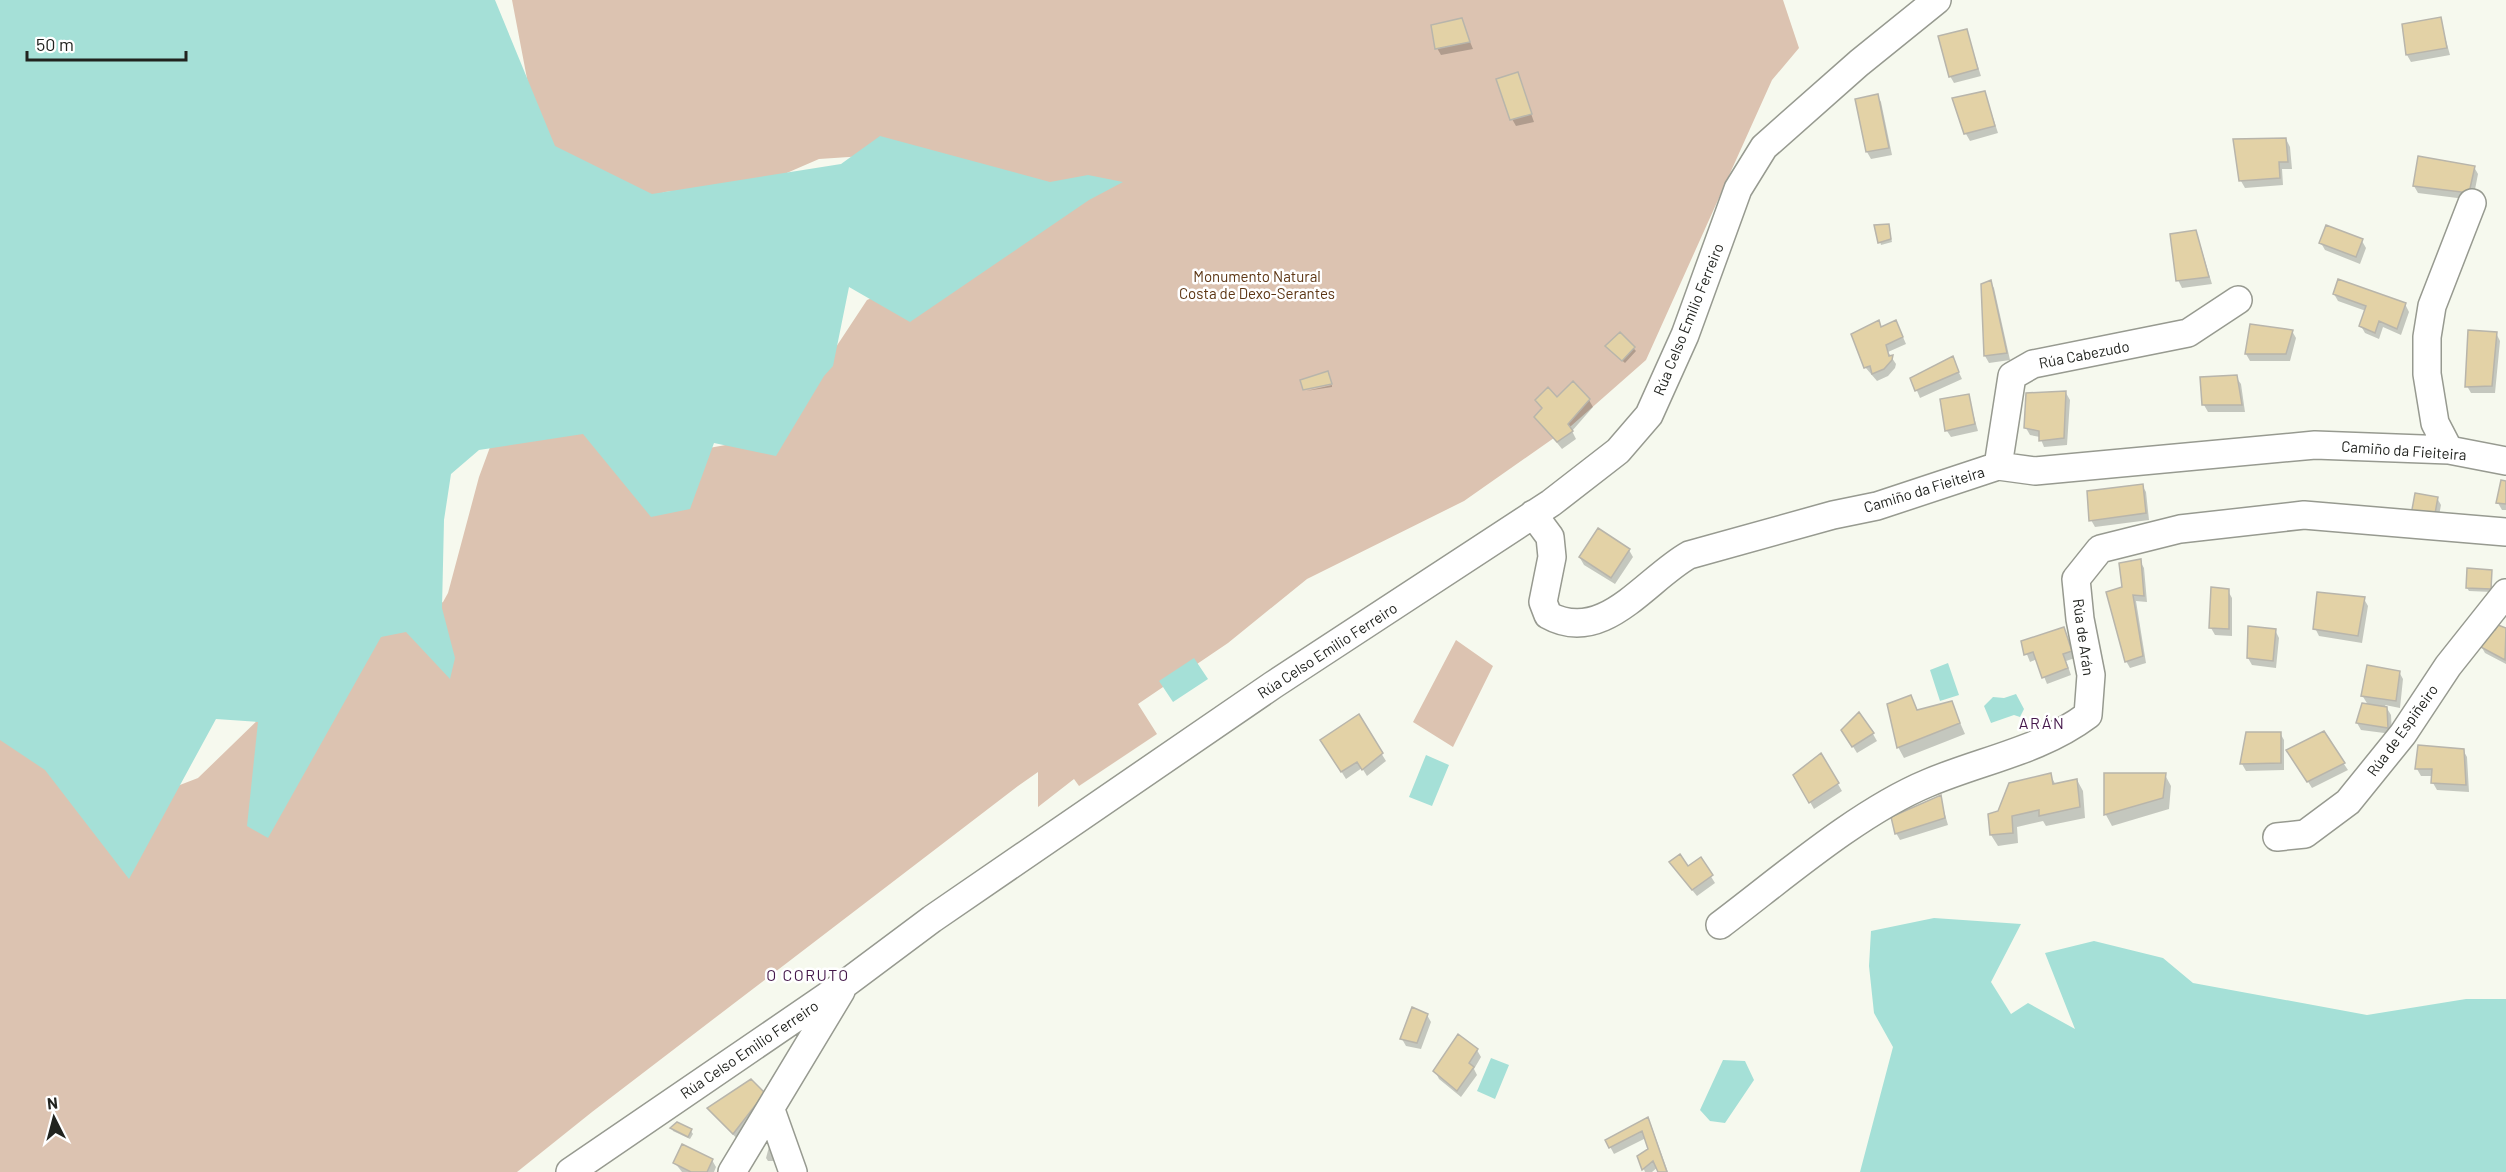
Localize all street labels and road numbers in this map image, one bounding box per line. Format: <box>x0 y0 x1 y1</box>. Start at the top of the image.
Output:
street label: Rúa Celso Emilio Ferreiro <box>1649 240 1727 398</box>
street label: Rúa Cabezudo <box>2037 336 2131 372</box>
street label: Camiño da Fieiteira <box>2341 437 2467 463</box>
street label: Camiño da Fieiteira <box>1861 462 1987 516</box>
street label: Rúa de Arán <box>2070 597 2098 677</box>
street label: Rúa Celso Emilio Ferreiro <box>1254 598 1400 702</box>
street label: Rúa de Espiñeiro <box>2363 681 2441 779</box>
street label: Rúa Celso Emilio Ferreiro <box>676 996 822 1102</box>

